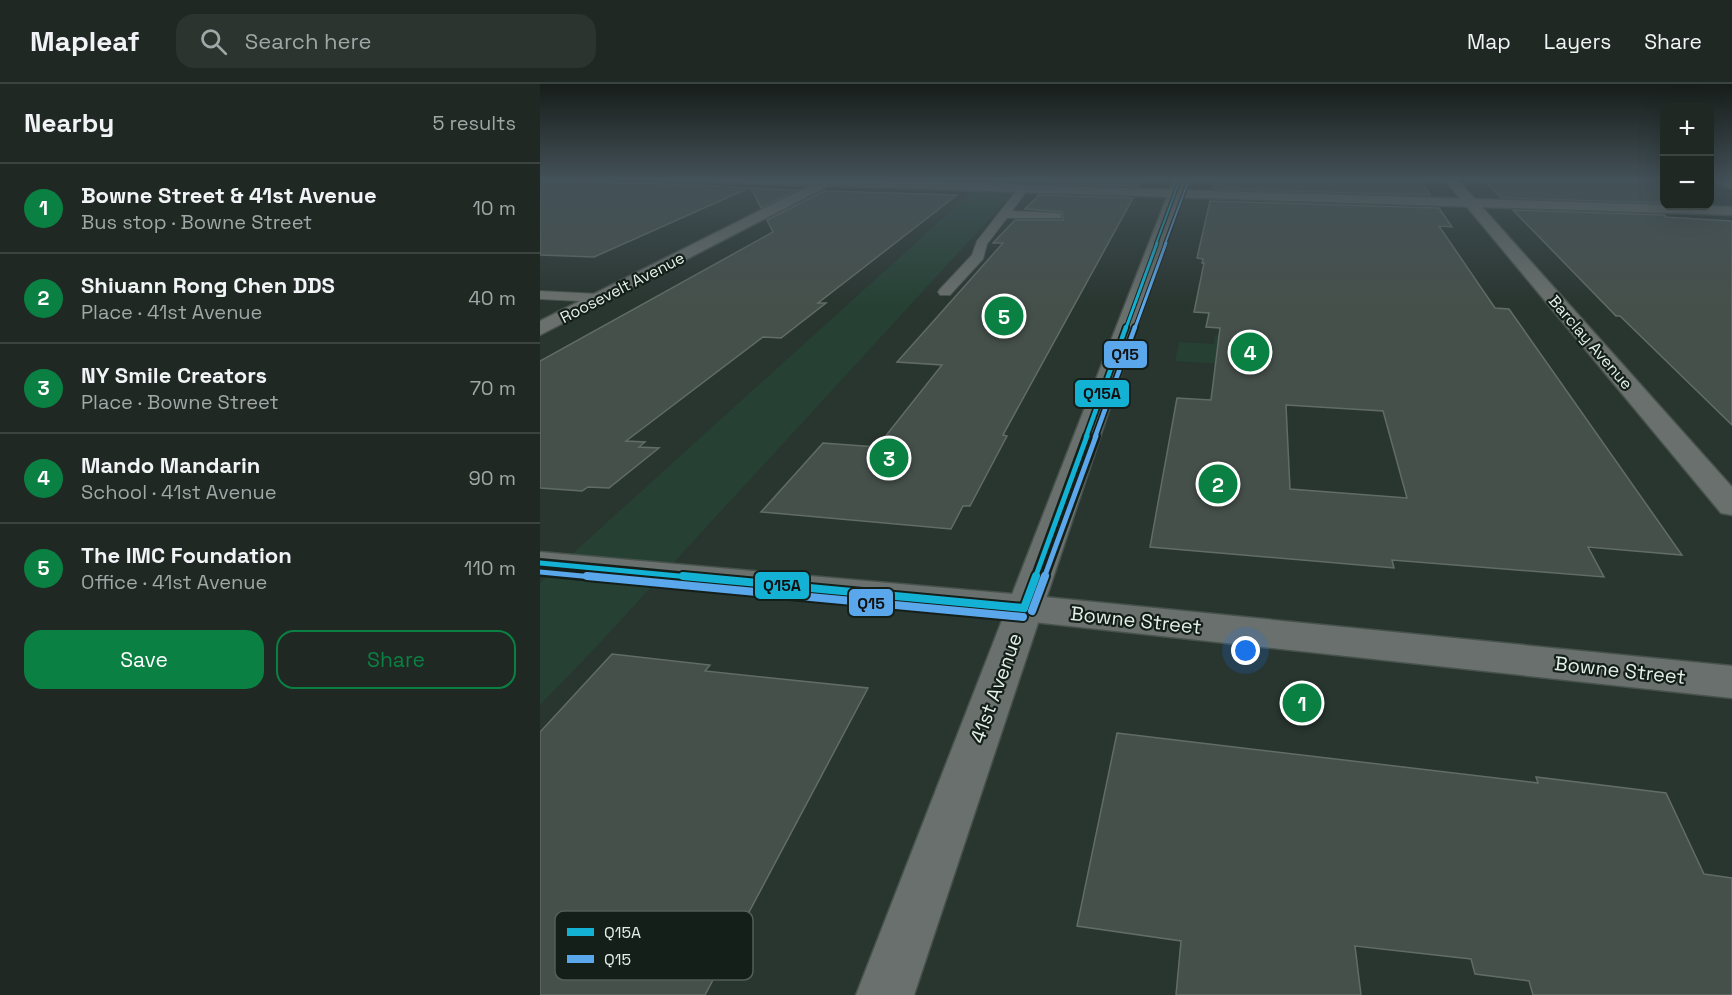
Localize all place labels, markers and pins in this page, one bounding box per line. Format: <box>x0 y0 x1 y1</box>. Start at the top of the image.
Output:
pin: 5 <box>984 294 1024 338</box>
pin: 4 <box>1230 330 1270 374</box>
pin: 3 <box>870 436 908 481</box>
pin: 2 <box>1198 462 1238 506</box>
pin: 1 <box>1282 680 1322 726</box>

